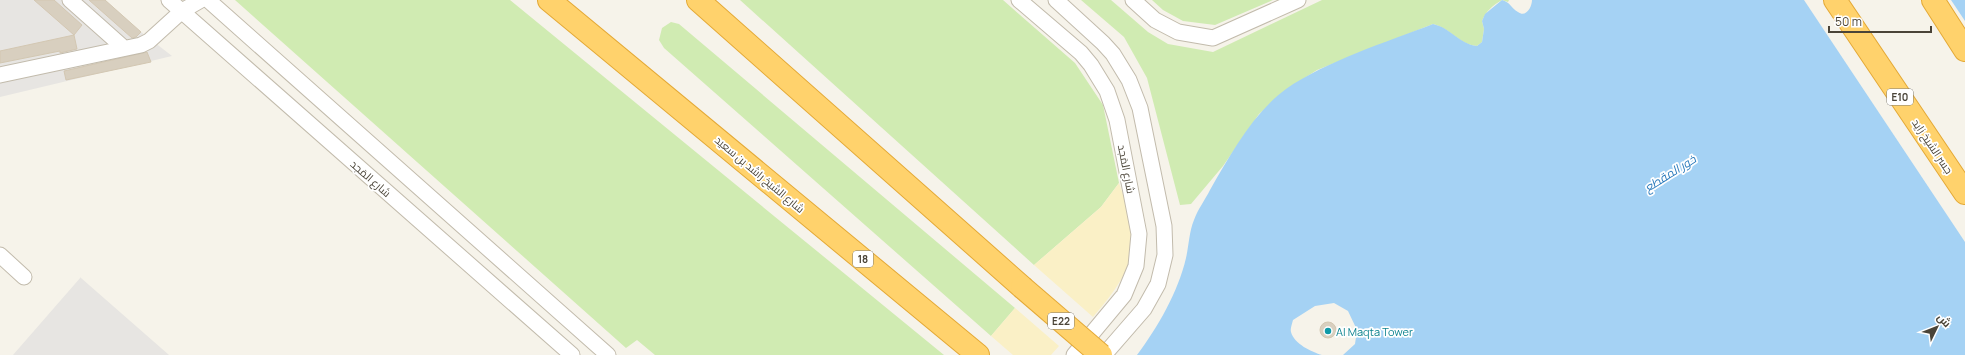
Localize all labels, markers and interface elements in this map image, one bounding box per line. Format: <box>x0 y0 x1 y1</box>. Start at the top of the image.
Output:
scale bar <box>1829 8 1931 34</box>
text: 50 m <box>1835 13 1862 30</box>
road number: E10 <box>1887 89 1913 105</box>
street label: جسر الشيخ زايد <box>1908 116 1957 177</box>
street label: شارع الشيخ راشد بن سعيد <box>711 132 808 217</box>
street label: شارع المَجد <box>1114 143 1139 195</box>
water label: خور المقطع <box>1640 150 1700 196</box>
street label: شارع المَجد <box>347 156 395 201</box>
road number: 18 <box>853 251 873 267</box>
north arrow <box>1917 307 1957 347</box>
text: ش <box>1934 310 1955 330</box>
road number: E22 <box>1048 313 1074 329</box>
place label: Al Maqta Tower <box>1336 324 1413 339</box>
marker: Al Maqta Tower <box>1323 326 1333 336</box>

